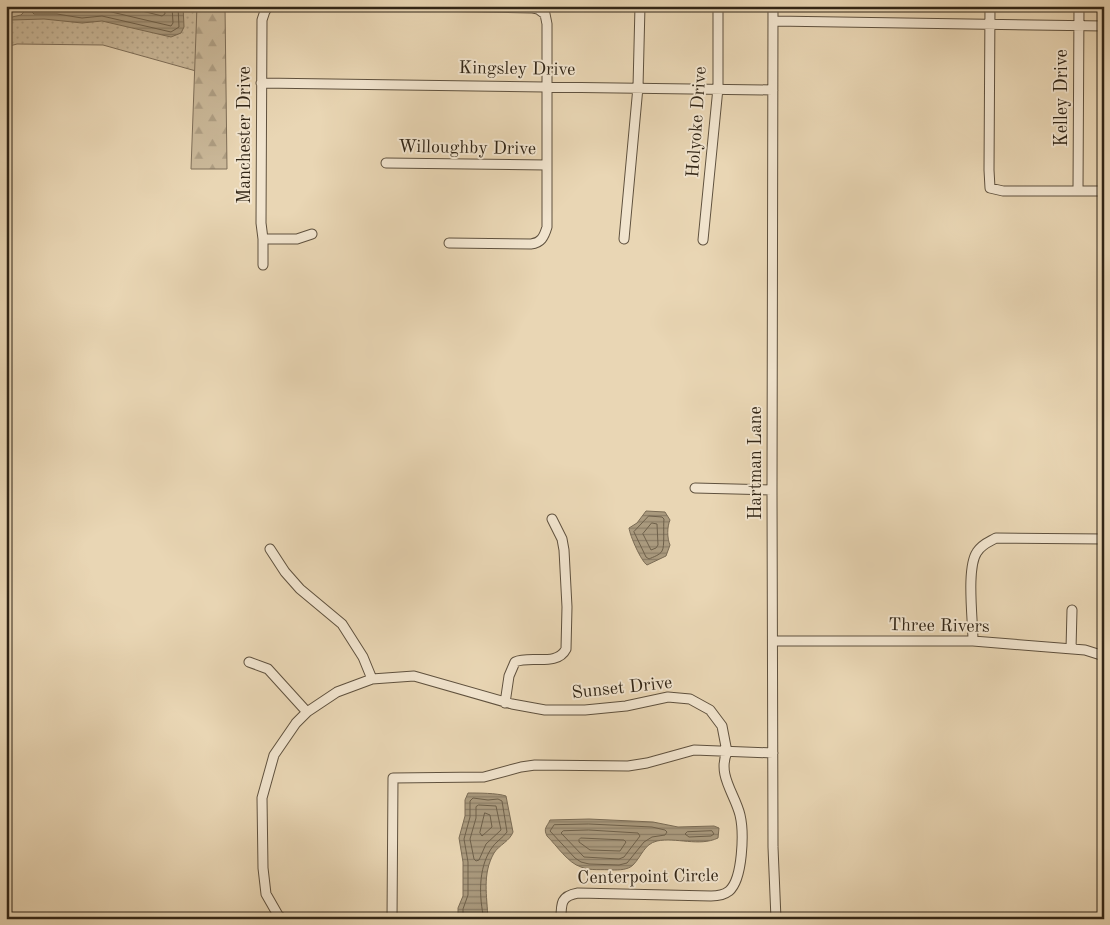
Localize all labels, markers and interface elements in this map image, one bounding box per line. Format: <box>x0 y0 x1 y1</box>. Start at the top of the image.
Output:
street label: Kelley Drive <box>1053 49 1071 147</box>
street label: Kingsley Drive <box>459 59 575 79</box>
street label: Manchester Drive <box>236 66 254 204</box>
street label: Holyoke Drive <box>684 66 710 178</box>
street label: Willoughby Drive <box>398 138 536 158</box>
street label: Hartman Lane <box>747 406 765 520</box>
street label: Three Rivers <box>888 616 990 636</box>
street label: Sunset Drive <box>571 674 673 702</box>
street label: Centerpoint Circle <box>577 867 719 887</box>

